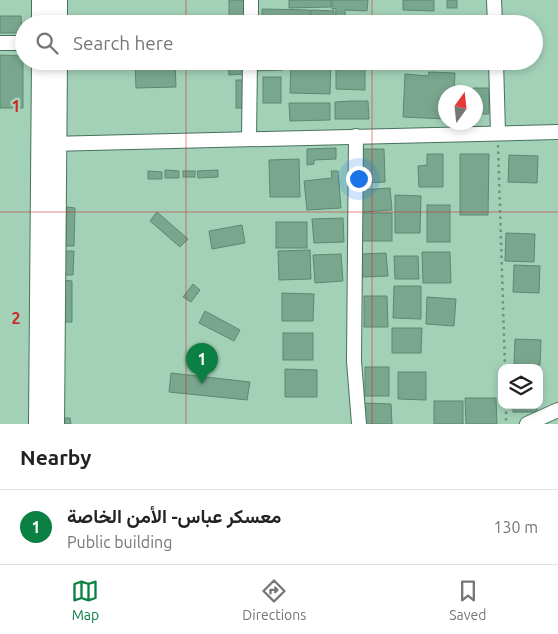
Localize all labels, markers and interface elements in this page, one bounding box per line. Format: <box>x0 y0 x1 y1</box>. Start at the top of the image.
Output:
search box <box>15 15 543 70</box>
icon: search <box>33 29 61 57</box>
text: Search here <box>73 32 173 54</box>
north arrow <box>438 85 483 130</box>
text: 1 <box>11 97 21 115</box>
your location <box>346 166 372 192</box>
text: 2 <box>11 309 21 327</box>
pin: 1 <box>186 343 218 384</box>
map controls <box>498 364 543 409</box>
button: layers <box>498 364 543 409</box>
text: Nearby <box>20 445 91 469</box>
text: معسكر عباس- الأمن الخاصة <box>67 505 281 527</box>
text: 1 <box>31 518 41 536</box>
text: 130 m <box>493 518 538 536</box>
text: Public building <box>67 533 172 551</box>
tab: Map <box>71 577 99 623</box>
tab: Directions <box>242 577 306 623</box>
tab: Saved <box>449 577 487 623</box>

